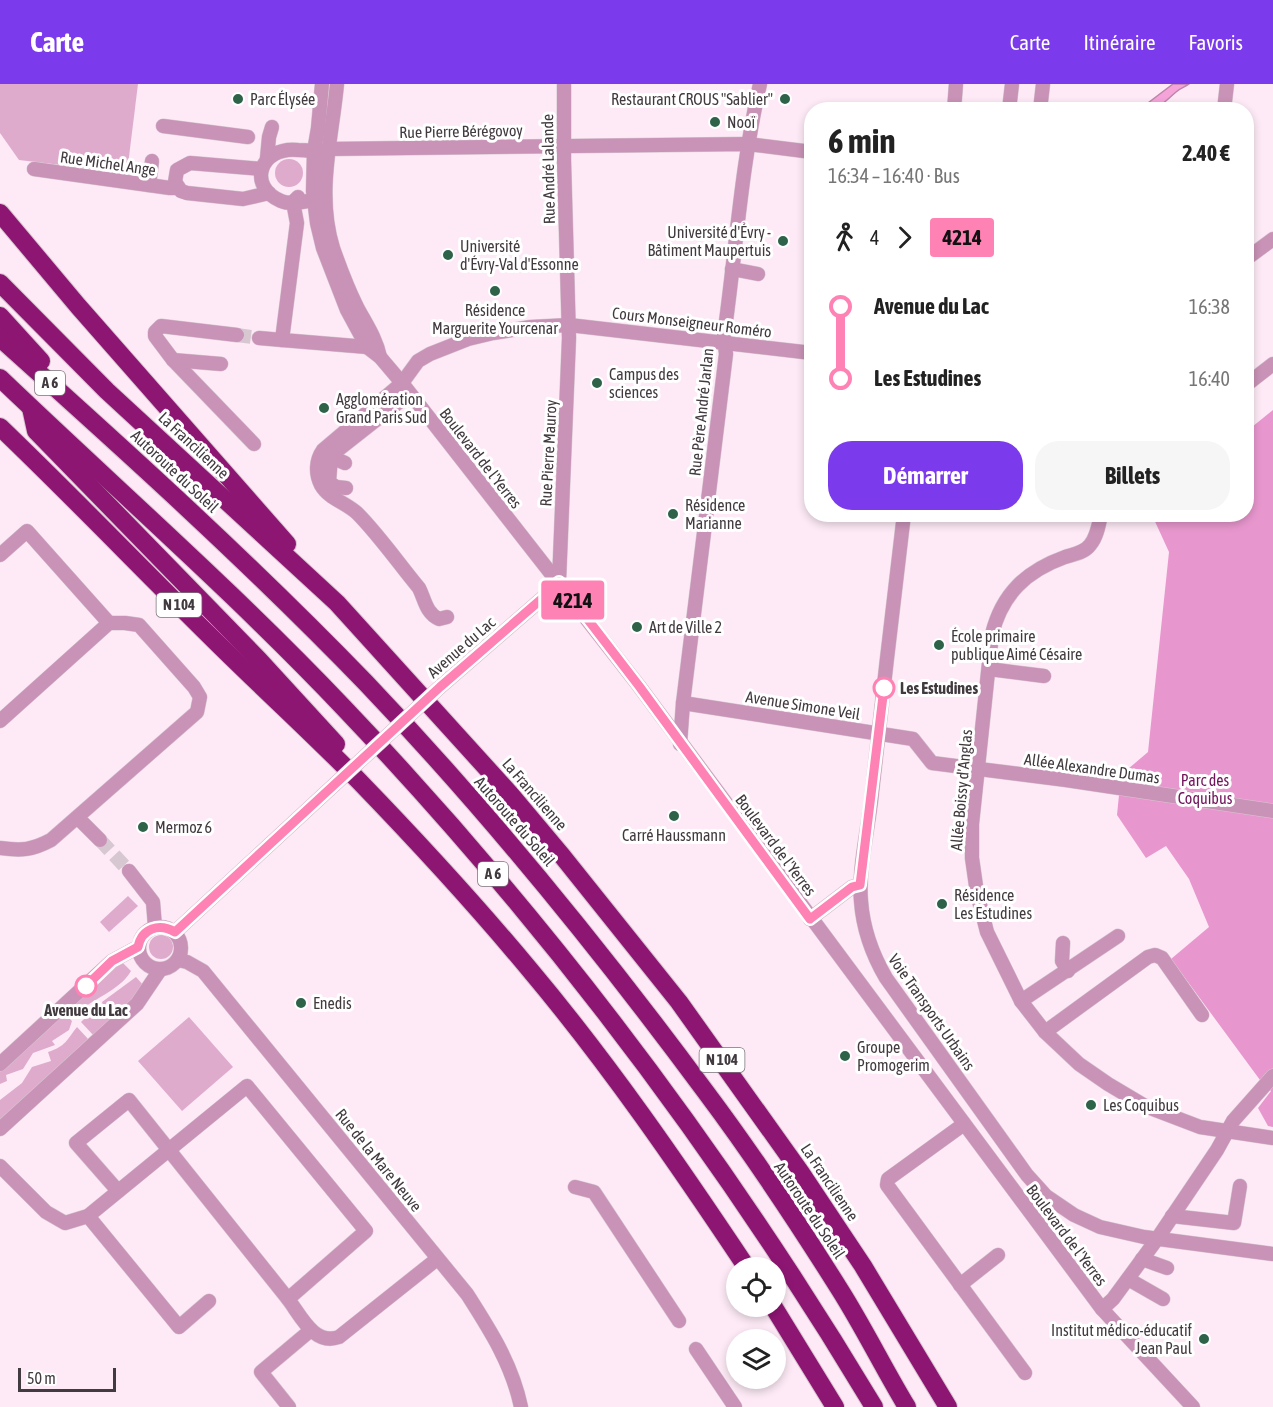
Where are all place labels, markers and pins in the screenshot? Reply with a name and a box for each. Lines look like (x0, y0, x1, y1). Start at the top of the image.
place label: Parc Élysée (250, 90, 315, 109)
place label: Restaurant CROUS "Sablier" (611, 90, 773, 108)
marker: Parc Élysée (231, 92, 245, 106)
marker: Restaurant CROUS "Sablier" (778, 92, 792, 106)
place label: Nooï (727, 113, 755, 131)
marker: Nooï (708, 115, 722, 129)
place label: Université d'Évry - Bâtiment Maupertuis (647, 223, 771, 260)
marker: Université d'Évry - Bâtiment Maupertuis (776, 234, 790, 248)
place label: Université d'Évry-Val d'Essonne (460, 237, 579, 274)
marker: Université d'Évry-Val d'Essonne (441, 248, 455, 262)
marker: Résidence Marguerite Yourcenar (488, 284, 502, 298)
place label: Résidence Marguerite Yourcenar (432, 301, 558, 338)
place label: Campus des sciences (609, 365, 679, 401)
marker: Campus des sciences (590, 376, 604, 390)
place label: Agglomération Grand Paris Sud (336, 390, 427, 426)
marker: Agglomération Grand Paris Sud (317, 401, 331, 415)
place label: Résidence Marianne (685, 496, 745, 532)
marker: Résidence Marianne (666, 507, 680, 521)
place label: Art de Ville 2 (649, 618, 722, 636)
marker: Art de Ville 2 (630, 620, 644, 634)
place label: École primaire publique Aimé Césaire (951, 627, 1082, 664)
marker: École primaire publique Aimé Césaire (932, 638, 946, 652)
marker: Les Estudines (873, 677, 895, 699)
place label: Les Estudines (900, 679, 978, 697)
marker: Carré Haussmann (667, 809, 681, 823)
place label: Mermoz 6 (155, 818, 212, 836)
marker: Mermoz 6 (136, 820, 150, 834)
place label: Carré Haussmann (622, 826, 726, 844)
place label: Résidence Les Estudines (954, 886, 1032, 922)
marker: Résidence Les Estudines (935, 897, 949, 911)
marker: Avenue du Lac (75, 975, 97, 997)
place label: Enedis (313, 994, 352, 1012)
marker: Enedis (294, 996, 308, 1010)
place label: Avenue du Lac (43, 1001, 128, 1019)
place label: Groupe Promogerim (857, 1038, 930, 1075)
marker: Groupe Promogerim (838, 1049, 852, 1063)
place label: Les Coquibus (1103, 1096, 1179, 1115)
marker: Les Coquibus (1084, 1098, 1098, 1112)
place label: Institut médico-éducatif Jean Paul (1051, 1321, 1193, 1357)
marker: Institut médico-éducatif Jean Paul (1197, 1332, 1211, 1346)

